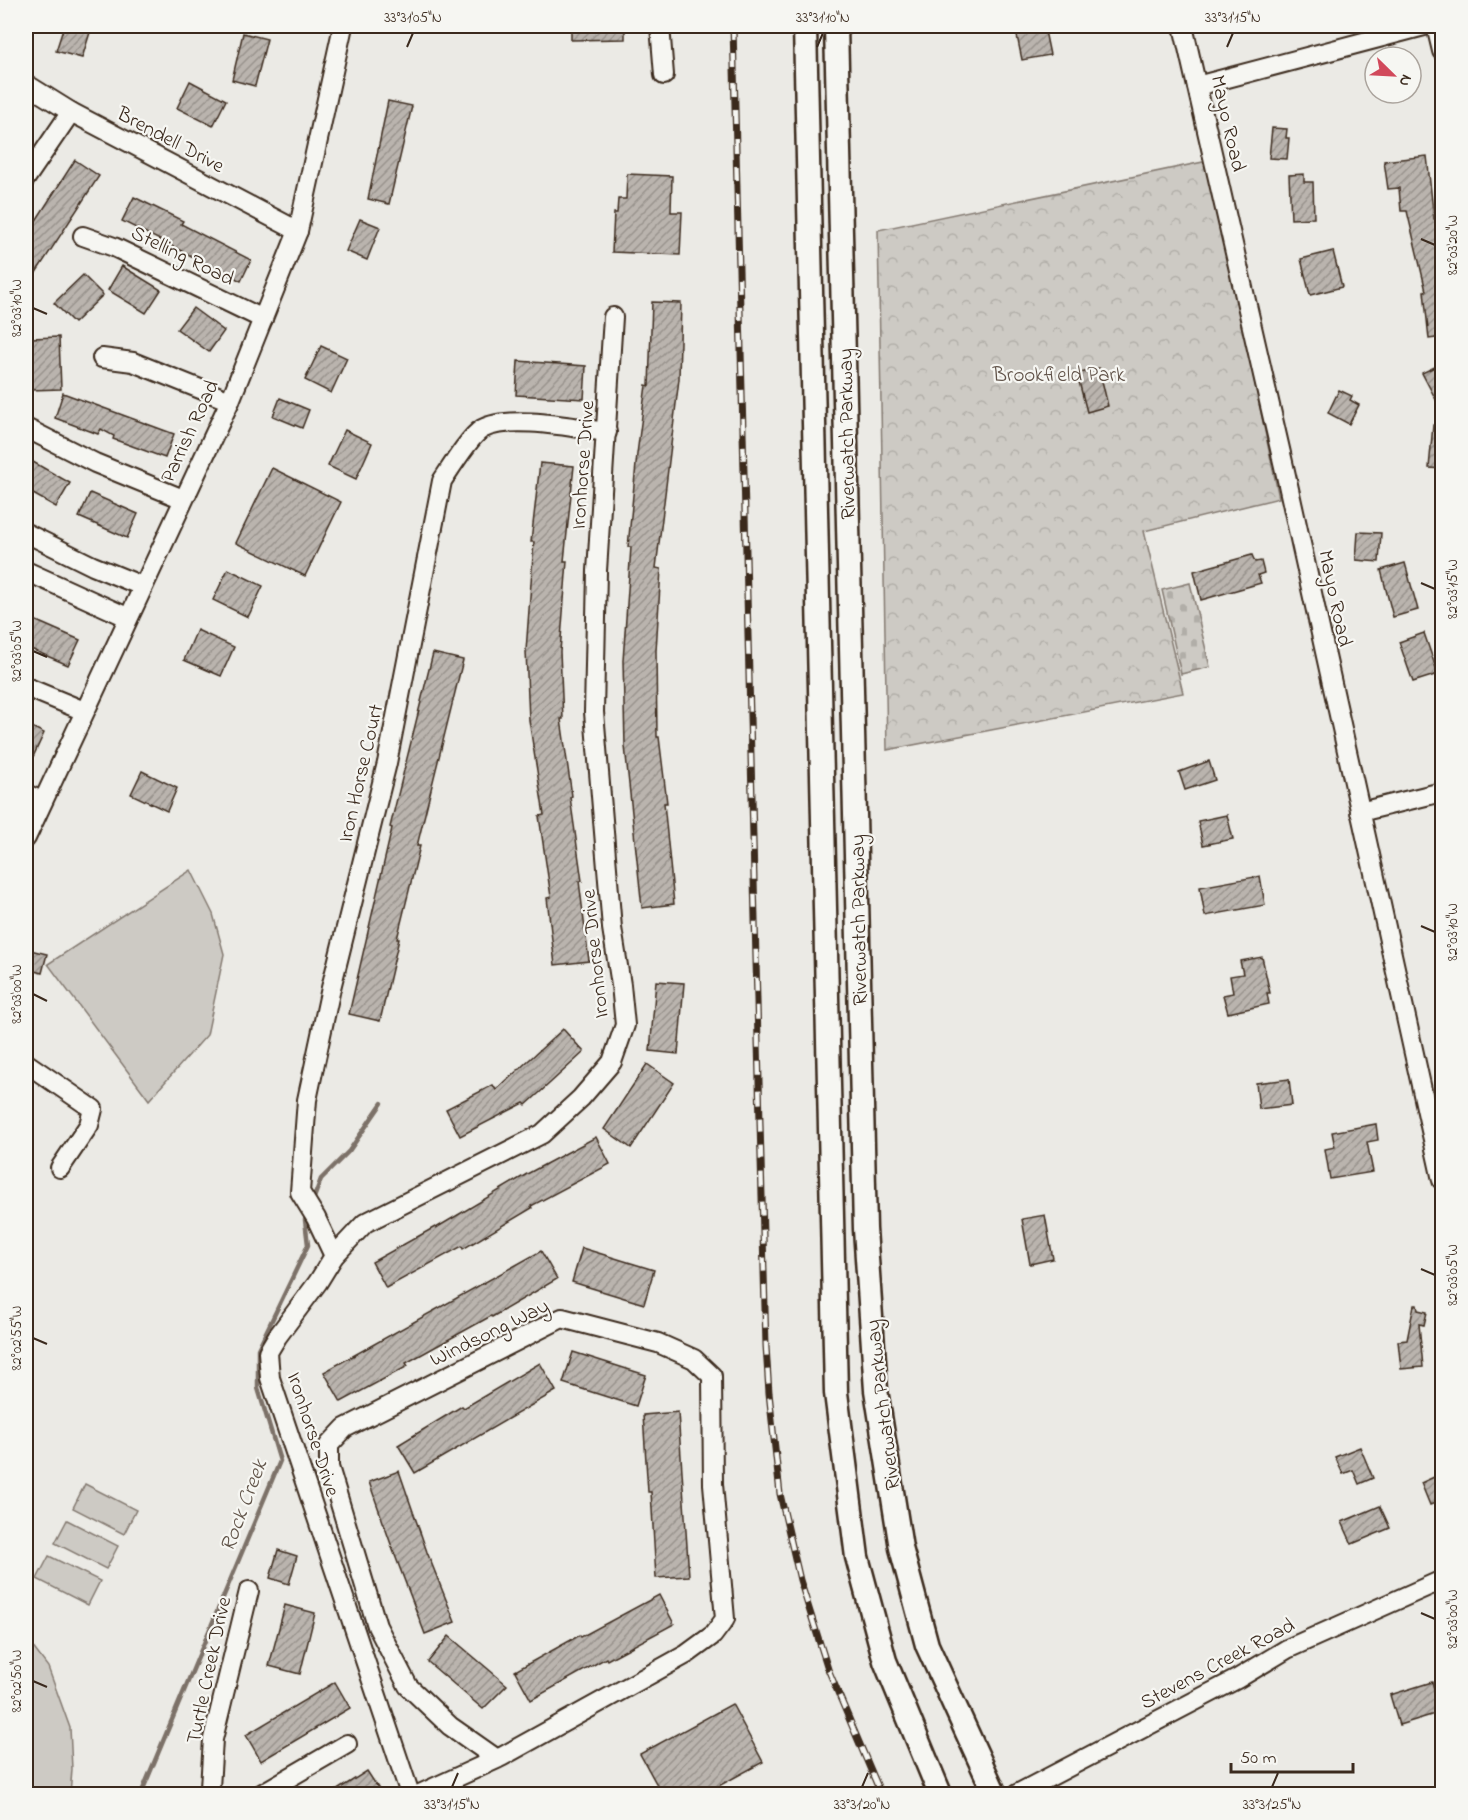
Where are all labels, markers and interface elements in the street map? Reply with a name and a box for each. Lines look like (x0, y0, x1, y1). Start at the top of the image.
text: 33°31'05"N (384, 7, 442, 29)
text: 33°31'10"N (796, 7, 850, 29)
text: 33°31'15"N (1205, 7, 1261, 29)
north arrow (1363, 45, 1423, 105)
text: N (1392, 70, 1418, 90)
street label: Mayo Road (1199, 72, 1253, 175)
street label: Brendell Drive (110, 99, 230, 182)
text: 82°03'20"W (1442, 215, 1464, 275)
street label: Stelling Road (125, 219, 239, 297)
text: 82°03'10"W (6, 279, 28, 337)
street label: Riverwatch Parkway (832, 348, 866, 520)
park label: Brookfield Park (992, 361, 1126, 391)
street label: Parrish Road (154, 375, 228, 488)
street label: Ironhorse Drive (565, 399, 604, 531)
street label: Mayo Road (1307, 547, 1359, 650)
text: 82°03'15"W (1442, 559, 1464, 619)
text: 82°03'05"W (6, 620, 28, 682)
street label: Iron Horse Court (331, 701, 392, 845)
street label: Riverwatch Parkway (844, 834, 878, 1006)
street label: Ironhorse Drive (574, 887, 618, 1020)
text: 82°03'10"W (1442, 903, 1464, 961)
text: 82°03'00"W (6, 964, 28, 1024)
text: 82°03'05"W (1442, 1244, 1464, 1306)
street label: Windsong Way (425, 1292, 555, 1377)
text: 82°02'55"W (6, 1306, 28, 1370)
street label: Riverwatch Parkway (859, 1318, 911, 1492)
street label: Ironhorse Drive (278, 1368, 347, 1501)
water label: Rock Creek (213, 1454, 278, 1557)
text: 82°03'00"W (1442, 1589, 1464, 1649)
street label: Turtle Creek Drive (180, 1594, 240, 1747)
street label: Stevens Creek Road (1135, 1611, 1301, 1718)
text: 82°02'50"W (6, 1650, 28, 1712)
scale bar (1231, 1736, 1352, 1774)
text: 50 m (1240, 1746, 1277, 1772)
text: 33°31'15"N (424, 1794, 480, 1816)
text: 33°31'20"N (834, 1794, 890, 1816)
text: 33°31'25"N (1243, 1794, 1301, 1816)

